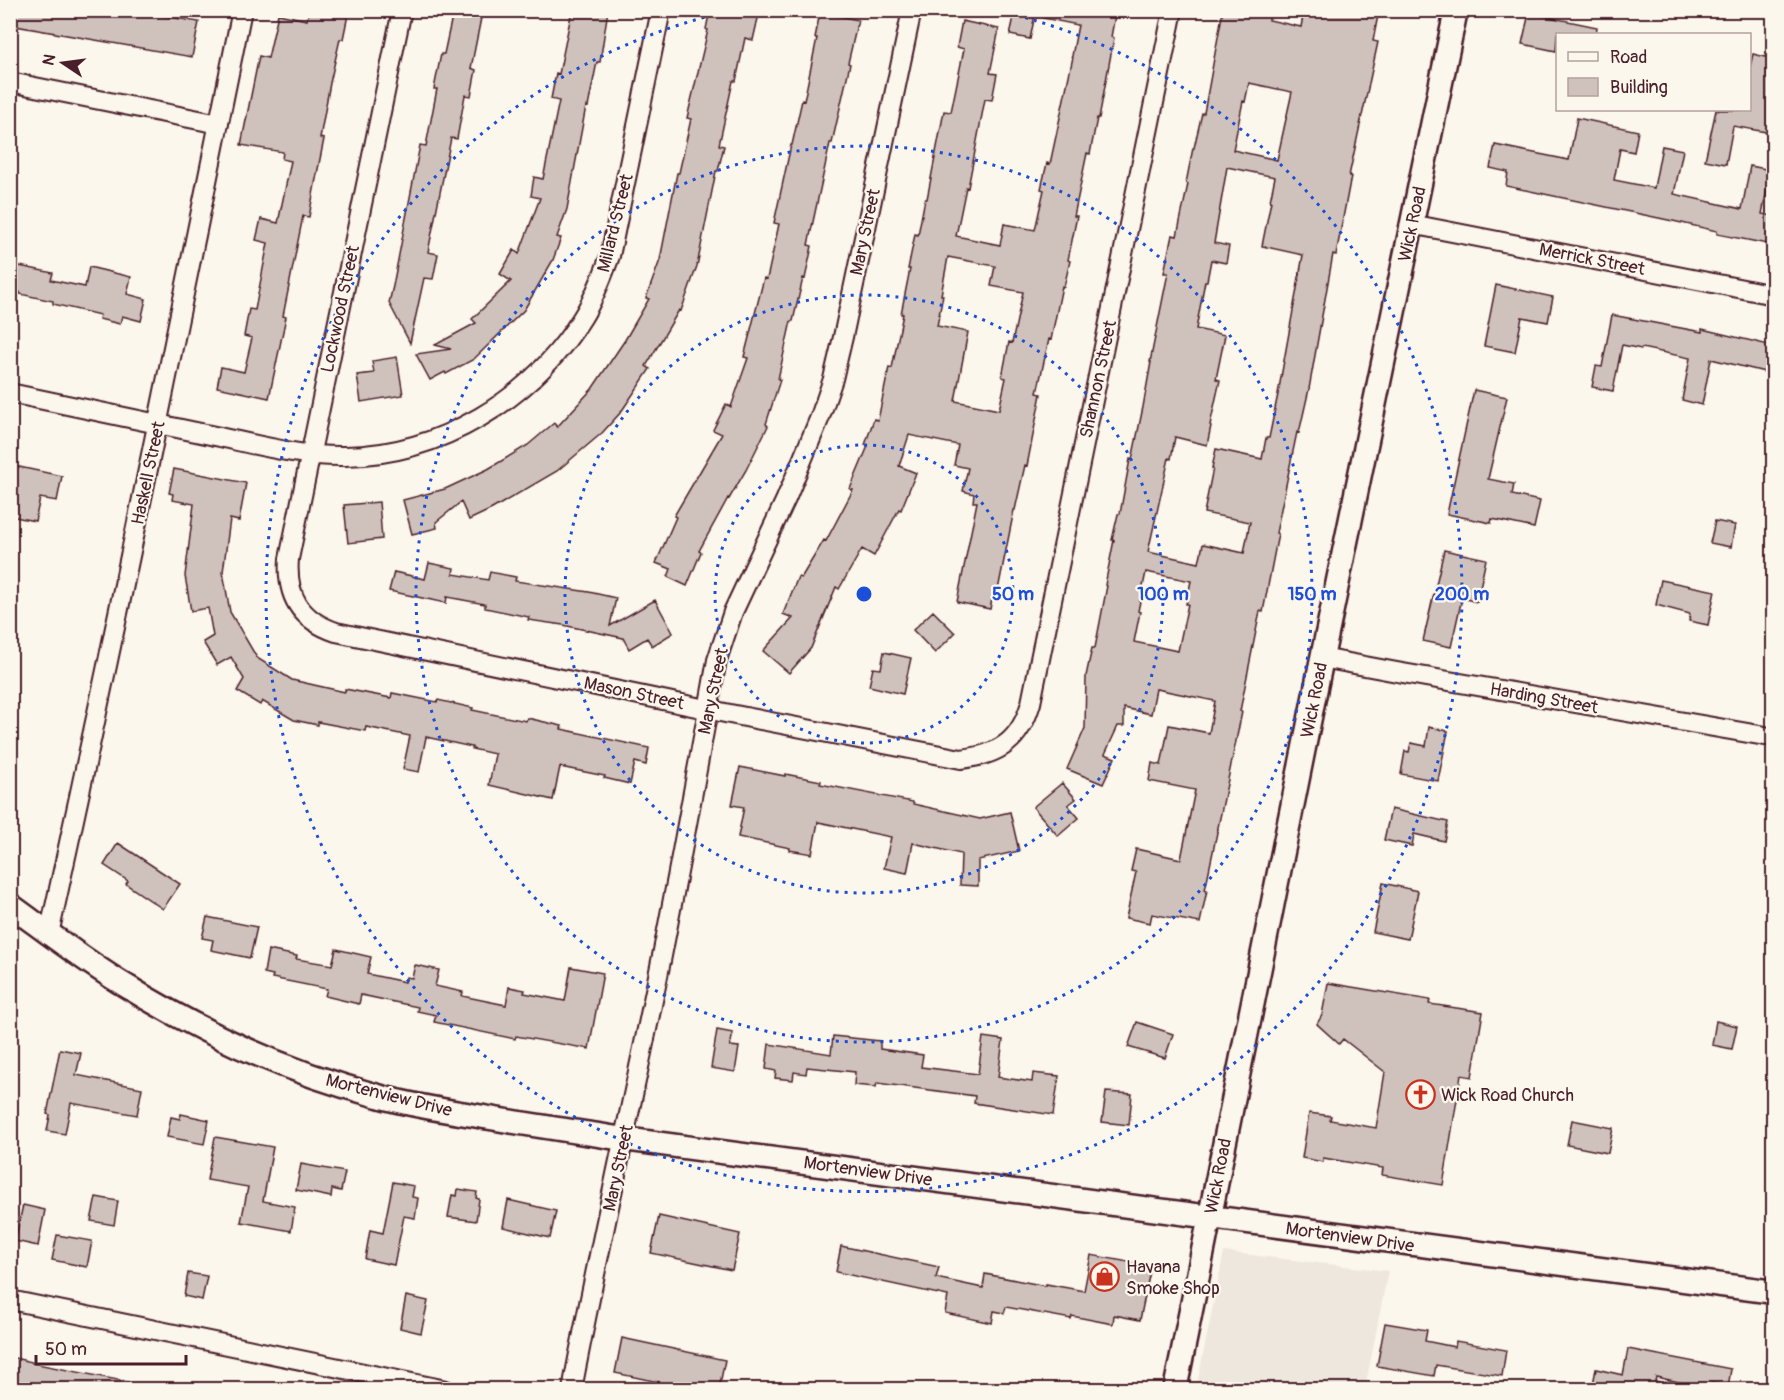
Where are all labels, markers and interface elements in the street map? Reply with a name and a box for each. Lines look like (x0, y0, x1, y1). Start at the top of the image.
north arrow (33, 33, 93, 93)
legend (1556, 33, 1751, 111)
text: Road (1610, 46, 1647, 69)
text: N (38, 52, 60, 67)
text: Building (1610, 76, 1668, 99)
street label: Millard Street (592, 171, 639, 275)
street label: Wick Road (1393, 184, 1432, 264)
street label: Mary Street (845, 186, 886, 278)
street label: Merrick Street (1537, 238, 1647, 281)
street label: Lockwood Street (316, 243, 365, 375)
street label: Shannon Street (1075, 317, 1122, 440)
street label: Haskell Street (126, 418, 171, 527)
text: 50 m (992, 583, 1034, 606)
text: 100 m (1137, 583, 1189, 606)
text: 150 m (1288, 583, 1337, 606)
text: 200 m (1435, 583, 1489, 606)
centre of rings (854, 584, 874, 604)
street label: Mary Street (693, 645, 734, 737)
street label: Wick Road (1296, 660, 1333, 740)
street label: Mason Street (582, 672, 687, 715)
street label: Harding Street (1488, 678, 1601, 719)
street label: Mortenview Drive (323, 1069, 455, 1122)
church icon: Wick Road Church (1404, 1079, 1436, 1111)
place label: Wick Road Church (1441, 1084, 1574, 1107)
street label: Mary Street (598, 1122, 639, 1214)
street label: Wick Road (1200, 1136, 1237, 1216)
street label: Mortenview Drive (802, 1151, 934, 1192)
street label: Mortenview Drive (1284, 1217, 1416, 1258)
place label: Havana Smoke Shop (1126, 1256, 1220, 1300)
shop icon: Havana Smoke Shop (1089, 1261, 1121, 1293)
scale bar (36, 1328, 186, 1366)
text: 50 m (45, 1338, 87, 1361)

